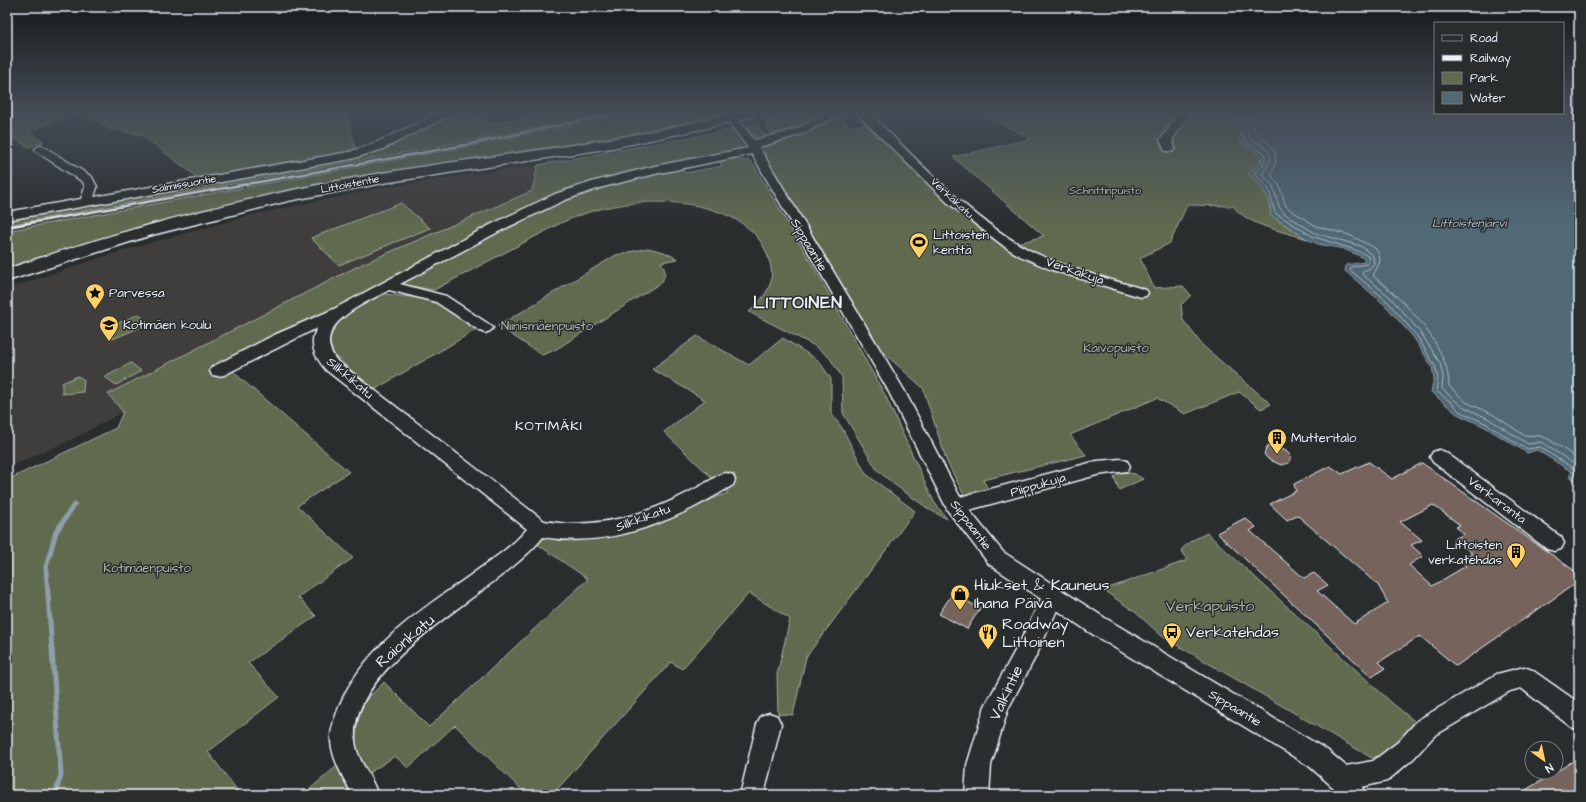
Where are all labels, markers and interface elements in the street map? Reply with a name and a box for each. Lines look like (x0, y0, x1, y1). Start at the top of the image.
legend (1434, 22, 1564, 114)
text: Road (1470, 30, 1498, 47)
text: Railway (1470, 50, 1511, 68)
text: Park (1470, 70, 1498, 87)
text: Water (1470, 90, 1506, 107)
street label: Salmissuontie (151, 171, 217, 197)
street label: Littoistentie (319, 171, 381, 197)
street label: Verkakatu (927, 174, 977, 222)
park label: Schnittinpuisto (1069, 183, 1142, 198)
street label: Sippaantie (786, 215, 832, 275)
water label: Littoistenjärvi (1432, 215, 1509, 232)
place label: Littoisten kenttä (933, 226, 990, 259)
sports icon: Littoisten kenttä (908, 231, 930, 259)
street label: Verkakuja (1043, 253, 1107, 289)
place icon: Parvessa (84, 282, 106, 310)
place label: Parvessa (109, 284, 165, 302)
district label: LITTOINEN (753, 291, 843, 315)
school or university icon: Kotimäen koulu (98, 314, 120, 342)
place label: Kotimäen koulu (123, 316, 212, 334)
park label: Niinismäenpuisto (501, 317, 594, 335)
park label: Kaivopuisto (1083, 339, 1149, 357)
street label: Silkkikatu (322, 353, 378, 403)
district label: KOTIMÄKI (515, 416, 583, 436)
building icon: Mutteritalo (1266, 427, 1288, 455)
place label: Mutteritalo (1291, 429, 1357, 447)
street label: Piippukuja (1008, 468, 1068, 501)
street label: Verkaranta (1464, 472, 1530, 528)
street label: Sippaantie (946, 496, 996, 554)
street label: Silkkikatu (613, 500, 673, 536)
place label: Littoisten verkatehdas (1428, 536, 1502, 569)
building icon: Littoisten verkatehdas (1505, 541, 1527, 569)
park label: Kotimäenpuisto (103, 559, 191, 577)
place label: Hiukset & Kauneus Ihana Päivä (974, 574, 1110, 614)
shop icon: Hiukset & Kauneus Ihana Päivä (949, 583, 971, 611)
park label: Verkapuisto (1166, 595, 1254, 617)
street label: Raionkatu (371, 609, 439, 673)
place label: Roadway Littoinen (1002, 613, 1069, 653)
bus stop icon: Verkatehdas (1161, 621, 1183, 649)
place label: Verkatehdas (1186, 621, 1279, 643)
restaurant icon: Roadway Littoinen (977, 622, 999, 650)
street label: Valkintie (984, 662, 1028, 724)
street label: Sippaantie (1205, 685, 1265, 731)
north arrow (1524, 740, 1564, 780)
text: N (1542, 760, 1556, 776)

